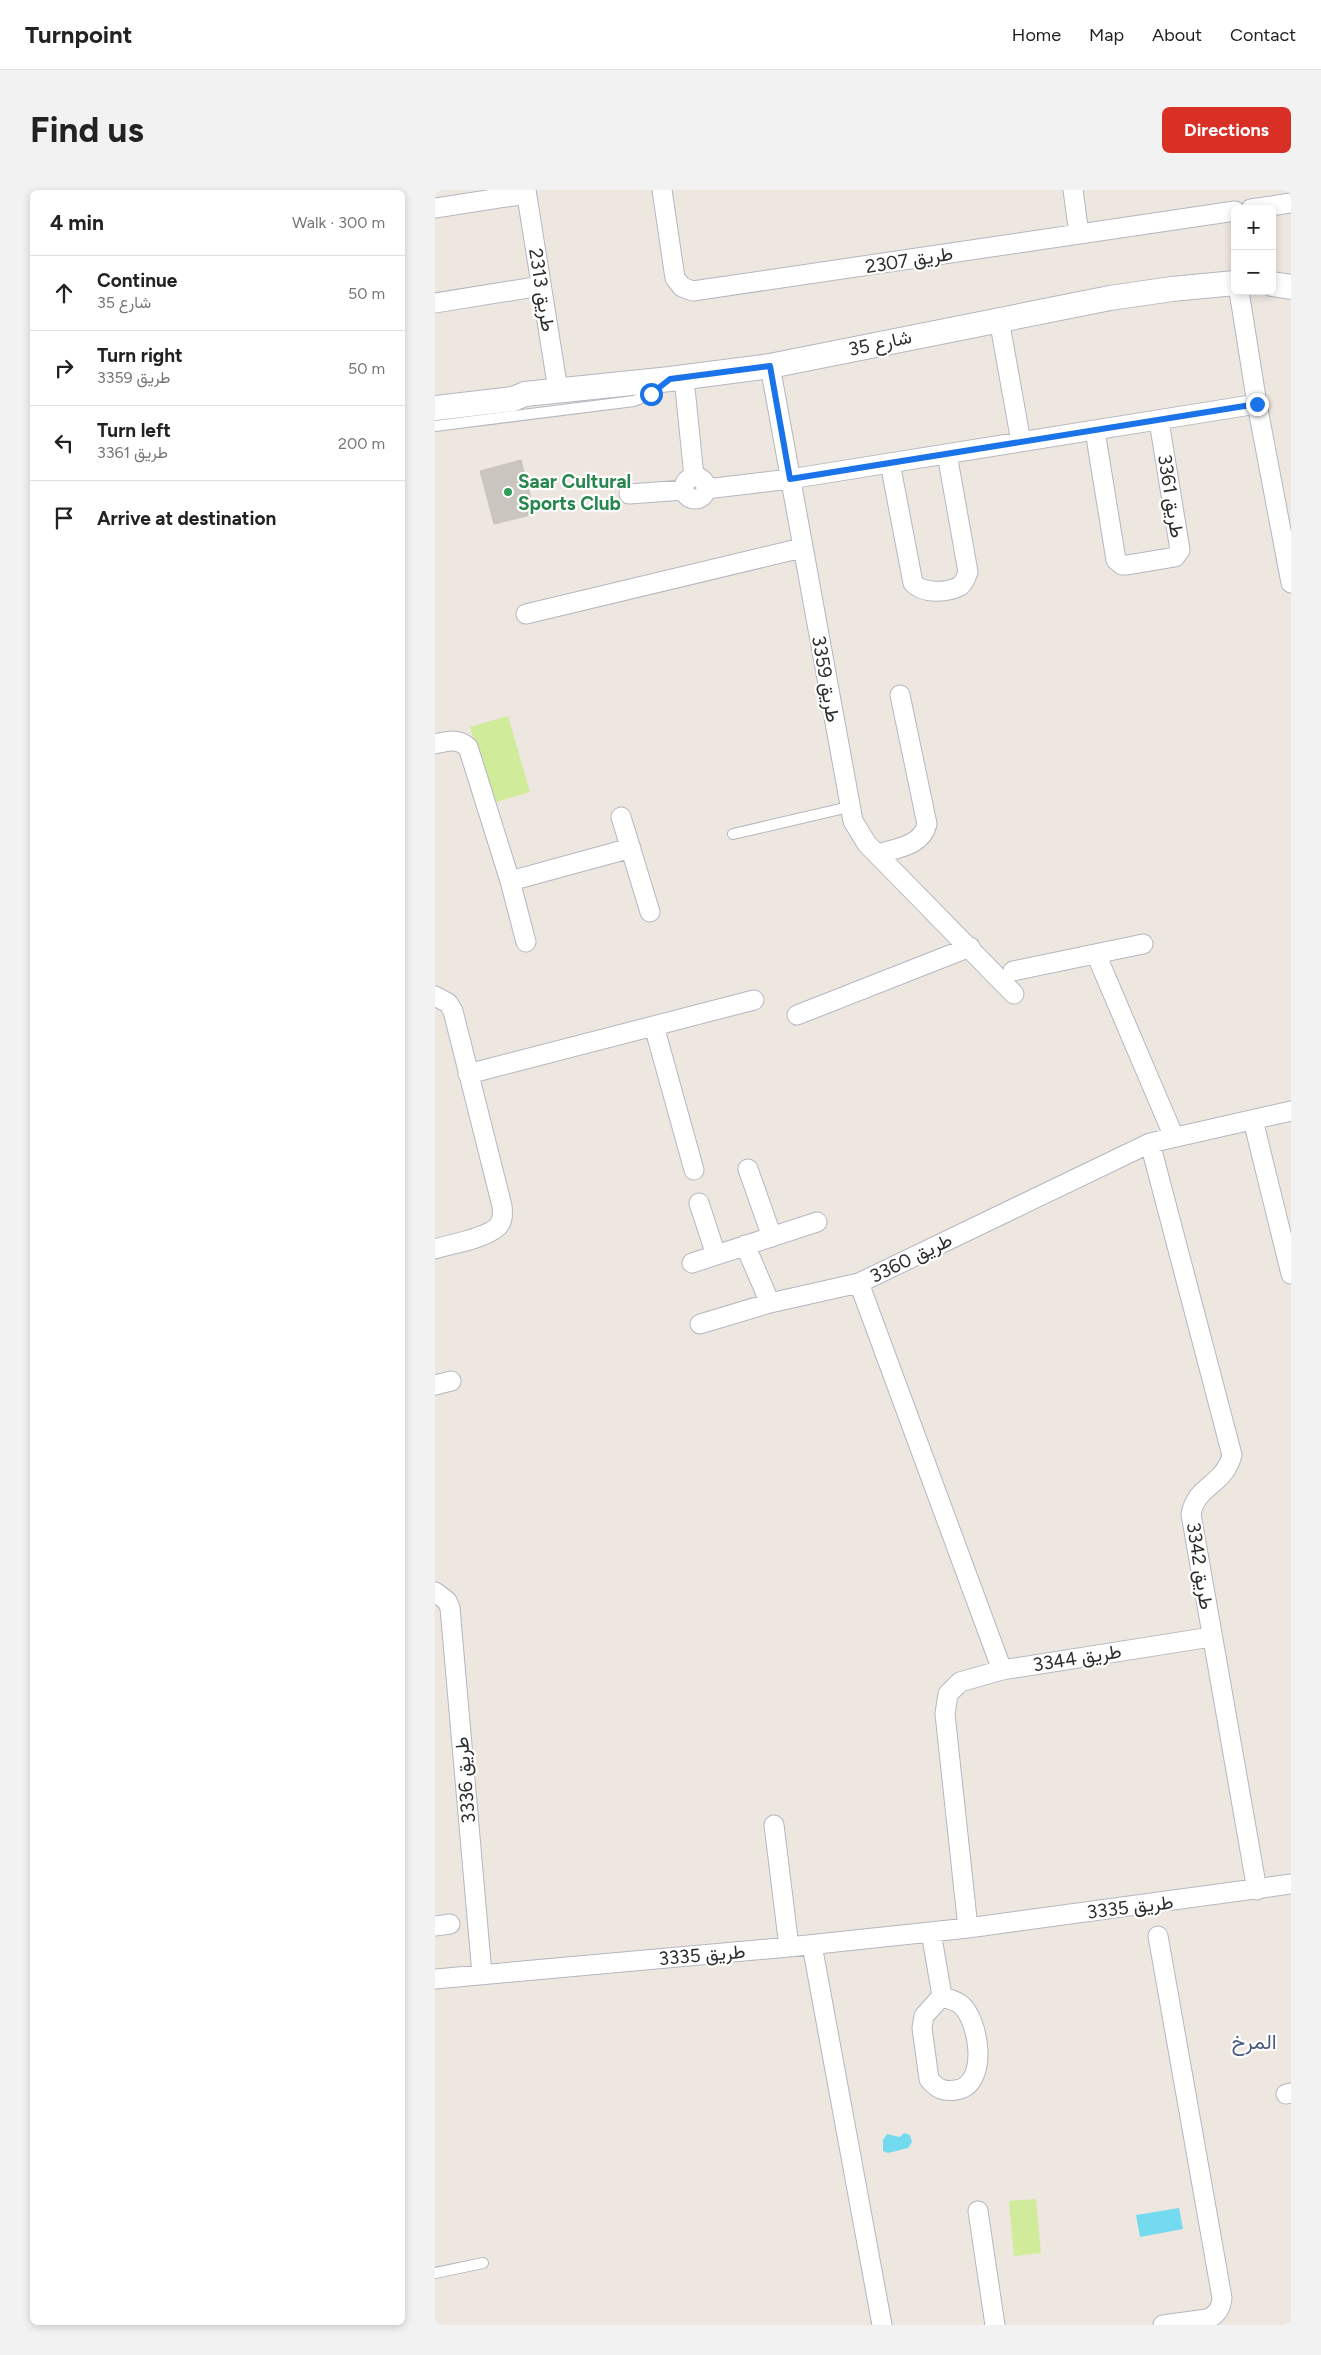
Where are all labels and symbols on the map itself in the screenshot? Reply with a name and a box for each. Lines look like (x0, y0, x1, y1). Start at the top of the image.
street label: طريق 2307 (864, 242, 954, 278)
street label: طريق 2313 (524, 247, 560, 333)
street label: شارع 35 (846, 325, 914, 362)
route start (640, 383, 663, 406)
route end (1246, 393, 1269, 416)
street label: طريق 3361 (1153, 453, 1189, 539)
place label: Saar Cultural Sports Club (518, 470, 631, 515)
marker: Saar Cultural Sports Club (502, 486, 514, 498)
street label: طريق 3359 (807, 634, 845, 724)
street label: طريق 3360 (866, 1228, 956, 1288)
street label: طريق 3342 (1182, 1521, 1218, 1611)
street label: طريق 3344 (1031, 1640, 1123, 1676)
street label: طريق 3336 (450, 1736, 480, 1824)
street label: طريق 3335 (1085, 1890, 1175, 1924)
street label: طريق 3335 (658, 1940, 746, 1970)
district label: المرخ (1231, 2029, 1277, 2056)

